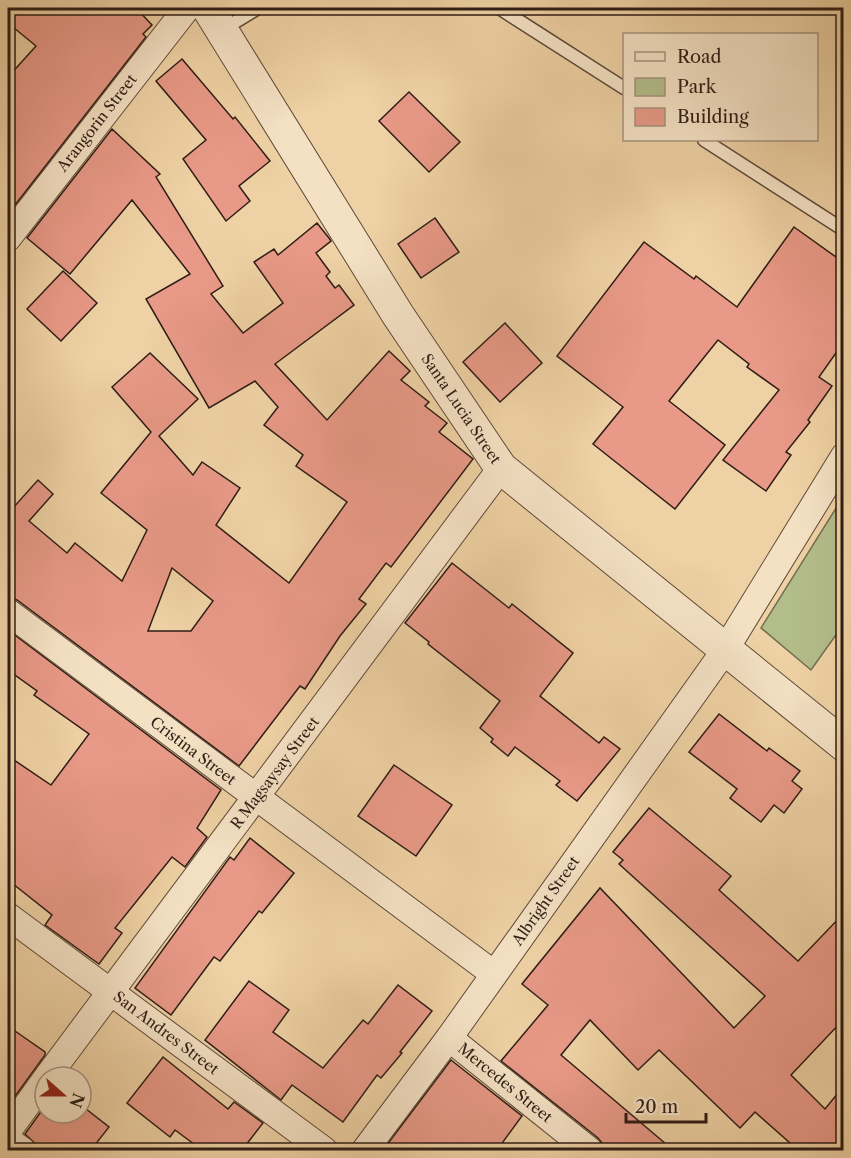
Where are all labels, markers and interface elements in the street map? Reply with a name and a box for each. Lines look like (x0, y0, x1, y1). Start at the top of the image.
legend (623, 33, 818, 141)
text: Road (677, 46, 722, 68)
street label: Arangorin Street (52, 70, 141, 176)
text: Park (677, 76, 718, 98)
text: Building (677, 106, 749, 128)
street label: Santa Lucia Street (417, 350, 506, 468)
street label: Cristina Street (147, 712, 240, 789)
street label: R Magsaysay Street (226, 712, 323, 833)
street label: Albright Street (507, 852, 584, 950)
street label: San Andres Street (110, 987, 223, 1079)
street label: Mercedes Street (454, 1039, 557, 1127)
north arrow (33, 1065, 93, 1125)
scale bar (626, 1086, 706, 1124)
text: N (65, 1090, 89, 1111)
text: 20 m (635, 1096, 679, 1118)

